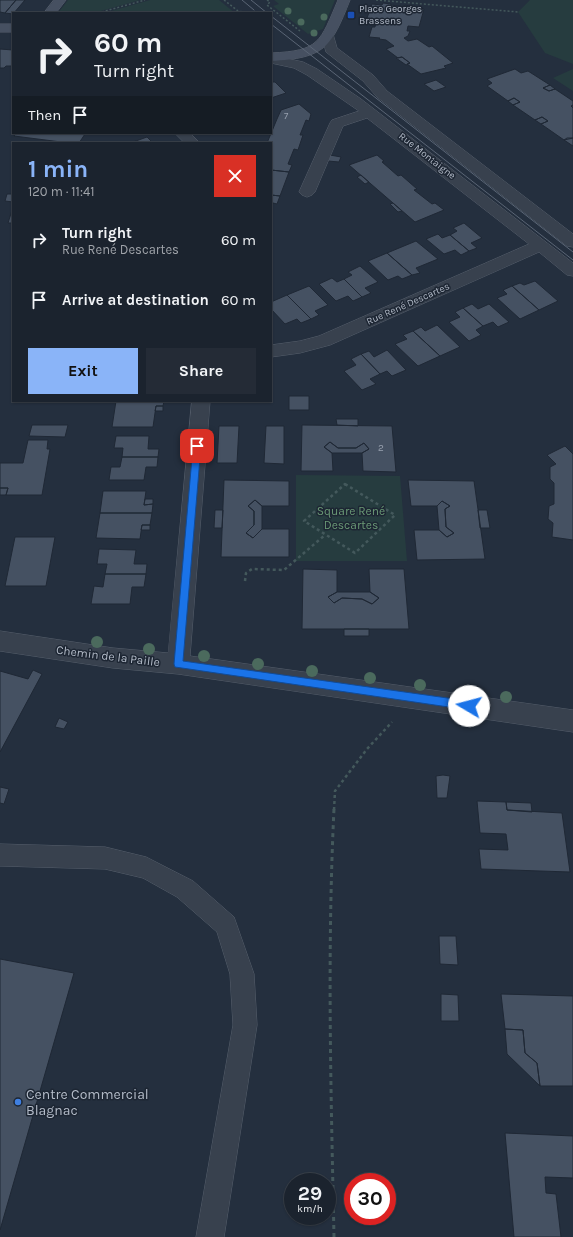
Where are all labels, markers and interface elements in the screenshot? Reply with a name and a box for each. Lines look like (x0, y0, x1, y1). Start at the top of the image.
place label: Place Georges Brassens (359, 3, 422, 27)
marker: Place Georges Brassens (346, 10, 356, 20)
text: 60 m (94, 26, 162, 59)
icon: right (28, 28, 80, 80)
text: Turn right (94, 60, 174, 82)
icon: arrive (69, 104, 91, 126)
text: Then (28, 106, 61, 124)
house number: 7 (284, 111, 289, 121)
street label: Rue Montaigne (396, 130, 458, 182)
text: 1 min (28, 155, 88, 183)
button: close (214, 155, 256, 197)
text: 120 m · 11:41 (28, 184, 94, 199)
text: Turn right (62, 224, 132, 242)
icon: right (28, 229, 50, 251)
text: 60 m (221, 231, 256, 249)
text: Rue René Descartes (62, 242, 179, 257)
street label: Rue René Descartes (364, 280, 452, 328)
icon: arrive (28, 289, 50, 311)
text: Arrive at destination (62, 291, 209, 309)
text: 60 m (221, 291, 256, 309)
button: Exit (28, 348, 138, 394)
button: Share (146, 348, 256, 394)
pin (180, 429, 214, 463)
icon: arrive (186, 435, 208, 457)
house number: 2 (378, 442, 384, 454)
park label: Square René Descartes (317, 504, 385, 532)
street label: Chemin de la Paille (55, 643, 161, 669)
position arrow (448, 685, 490, 727)
place label: Centre Commercial Blagnac (26, 1086, 149, 1119)
marker: Centre Commercial Blagnac (13, 1097, 23, 1107)
speed limit sign: 30 (344, 1173, 396, 1225)
text: 29 (298, 1182, 322, 1205)
text: km/h (297, 1203, 323, 1215)

